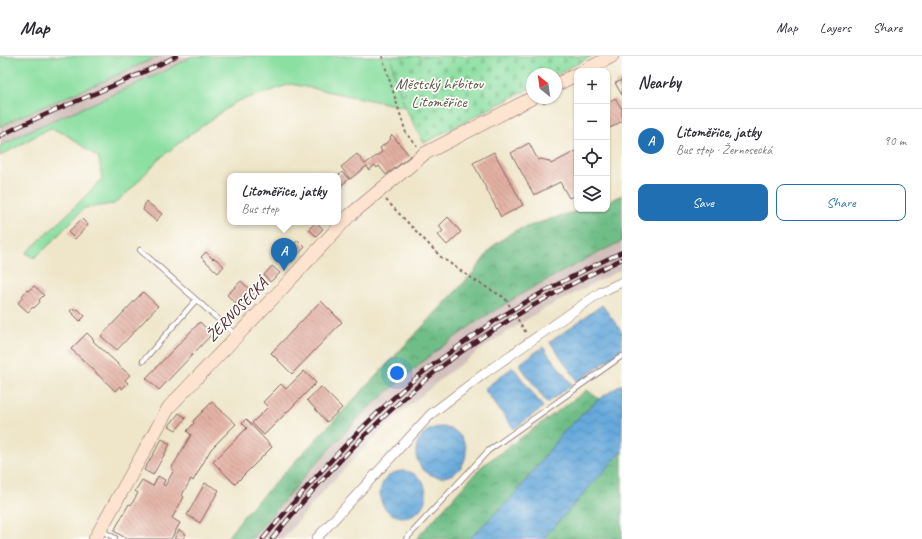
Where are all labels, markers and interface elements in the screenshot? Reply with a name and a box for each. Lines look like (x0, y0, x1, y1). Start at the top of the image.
text: Map (20, 16, 50, 40)
text: Map (776, 19, 798, 36)
text: Layers (820, 19, 851, 36)
text: Share (873, 19, 902, 36)
north arrow (526, 68, 562, 104)
map controls (574, 68, 610, 212)
button: + (574, 68, 610, 104)
text: Nearby (638, 72, 681, 93)
park label: Městský hřbitov Litoměřice (395, 74, 484, 112)
button: − (574, 104, 610, 140)
text: Litoměřice, jatky (676, 123, 761, 142)
text: A (648, 133, 654, 149)
text: 90 m (884, 133, 906, 149)
button: locate (574, 140, 610, 176)
text: Bus stop · Žernosecká (676, 142, 772, 158)
popup (227, 173, 341, 225)
button: layers (574, 176, 610, 212)
text: Litoměřice, jatky (242, 182, 326, 201)
button: Save (638, 184, 768, 221)
button: Share (776, 184, 906, 221)
text: Bus stop (242, 201, 279, 217)
pin: A (271, 238, 297, 271)
street label: ŽERNOSECKÁ (202, 273, 274, 346)
your location (387, 363, 407, 383)

